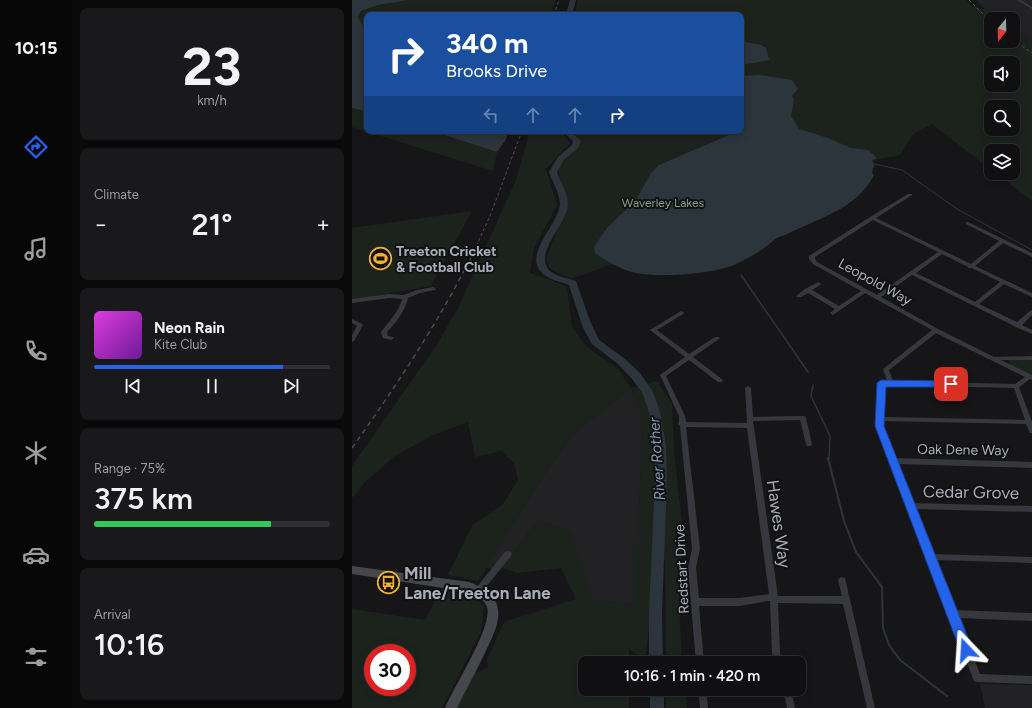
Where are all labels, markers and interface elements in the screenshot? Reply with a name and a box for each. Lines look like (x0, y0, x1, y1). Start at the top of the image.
north arrow (984, 12, 1020, 48)
map controls (984, 12, 1020, 180)
text: 340 m (446, 26, 529, 60)
icon: right (380, 28, 432, 80)
text: 23 (182, 36, 242, 98)
text: 10:15 (15, 37, 57, 59)
button: sound (984, 56, 1020, 92)
text: Brooks Drive (446, 60, 547, 82)
text: km/h (197, 93, 227, 108)
button: search (984, 100, 1020, 136)
icon: left (480, 104, 502, 126)
icon: ahead (522, 104, 544, 126)
icon: ahead (564, 104, 586, 126)
icon: right (606, 104, 628, 126)
icon: directions (22, 133, 50, 161)
button: layers (984, 144, 1020, 180)
text: Climate (94, 187, 139, 202)
park label: Waverley Lakes (622, 196, 705, 210)
text: 21° (192, 206, 232, 243)
text: − (94, 211, 108, 238)
text: + (316, 211, 330, 238)
icon: music (22, 235, 50, 263)
place label: Treeton Cricket & Football Club (396, 243, 497, 276)
sports icon: Treeton Cricket & Football Club (367, 246, 393, 272)
street label: Leopold Way (835, 255, 915, 309)
text: Neon Rain (154, 319, 225, 337)
icon: phone (22, 337, 50, 365)
text: Kite Club (154, 337, 207, 352)
pin (934, 367, 968, 401)
icon: arrive (940, 373, 962, 395)
icon: previous (122, 375, 144, 397)
icon: pause (201, 375, 223, 397)
icon: next (280, 375, 302, 397)
water label: River Rother (645, 416, 669, 501)
icon: climate (22, 439, 50, 467)
street label: Oak Dene Way (917, 441, 1010, 459)
text: Range · 75% (94, 461, 165, 476)
street label: Hawes Way (763, 479, 795, 569)
text: 375 km (94, 480, 193, 517)
street label: Cedar Grove (923, 481, 1019, 503)
street label: Redstart Drive (671, 524, 693, 614)
icon: car (22, 541, 50, 569)
place label: Mill Lane/Treeton Lane (404, 563, 551, 603)
bus stop icon: Mill Lane/Treeton Lane (375, 570, 401, 596)
text: Arrival (94, 607, 131, 622)
text: 10:16 (94, 626, 164, 663)
position arrow (945, 629, 987, 671)
icon: filters (22, 643, 50, 671)
speed limit sign: 30 (364, 644, 416, 696)
text: 10:16 · 1 min · 420 m (624, 667, 760, 685)

